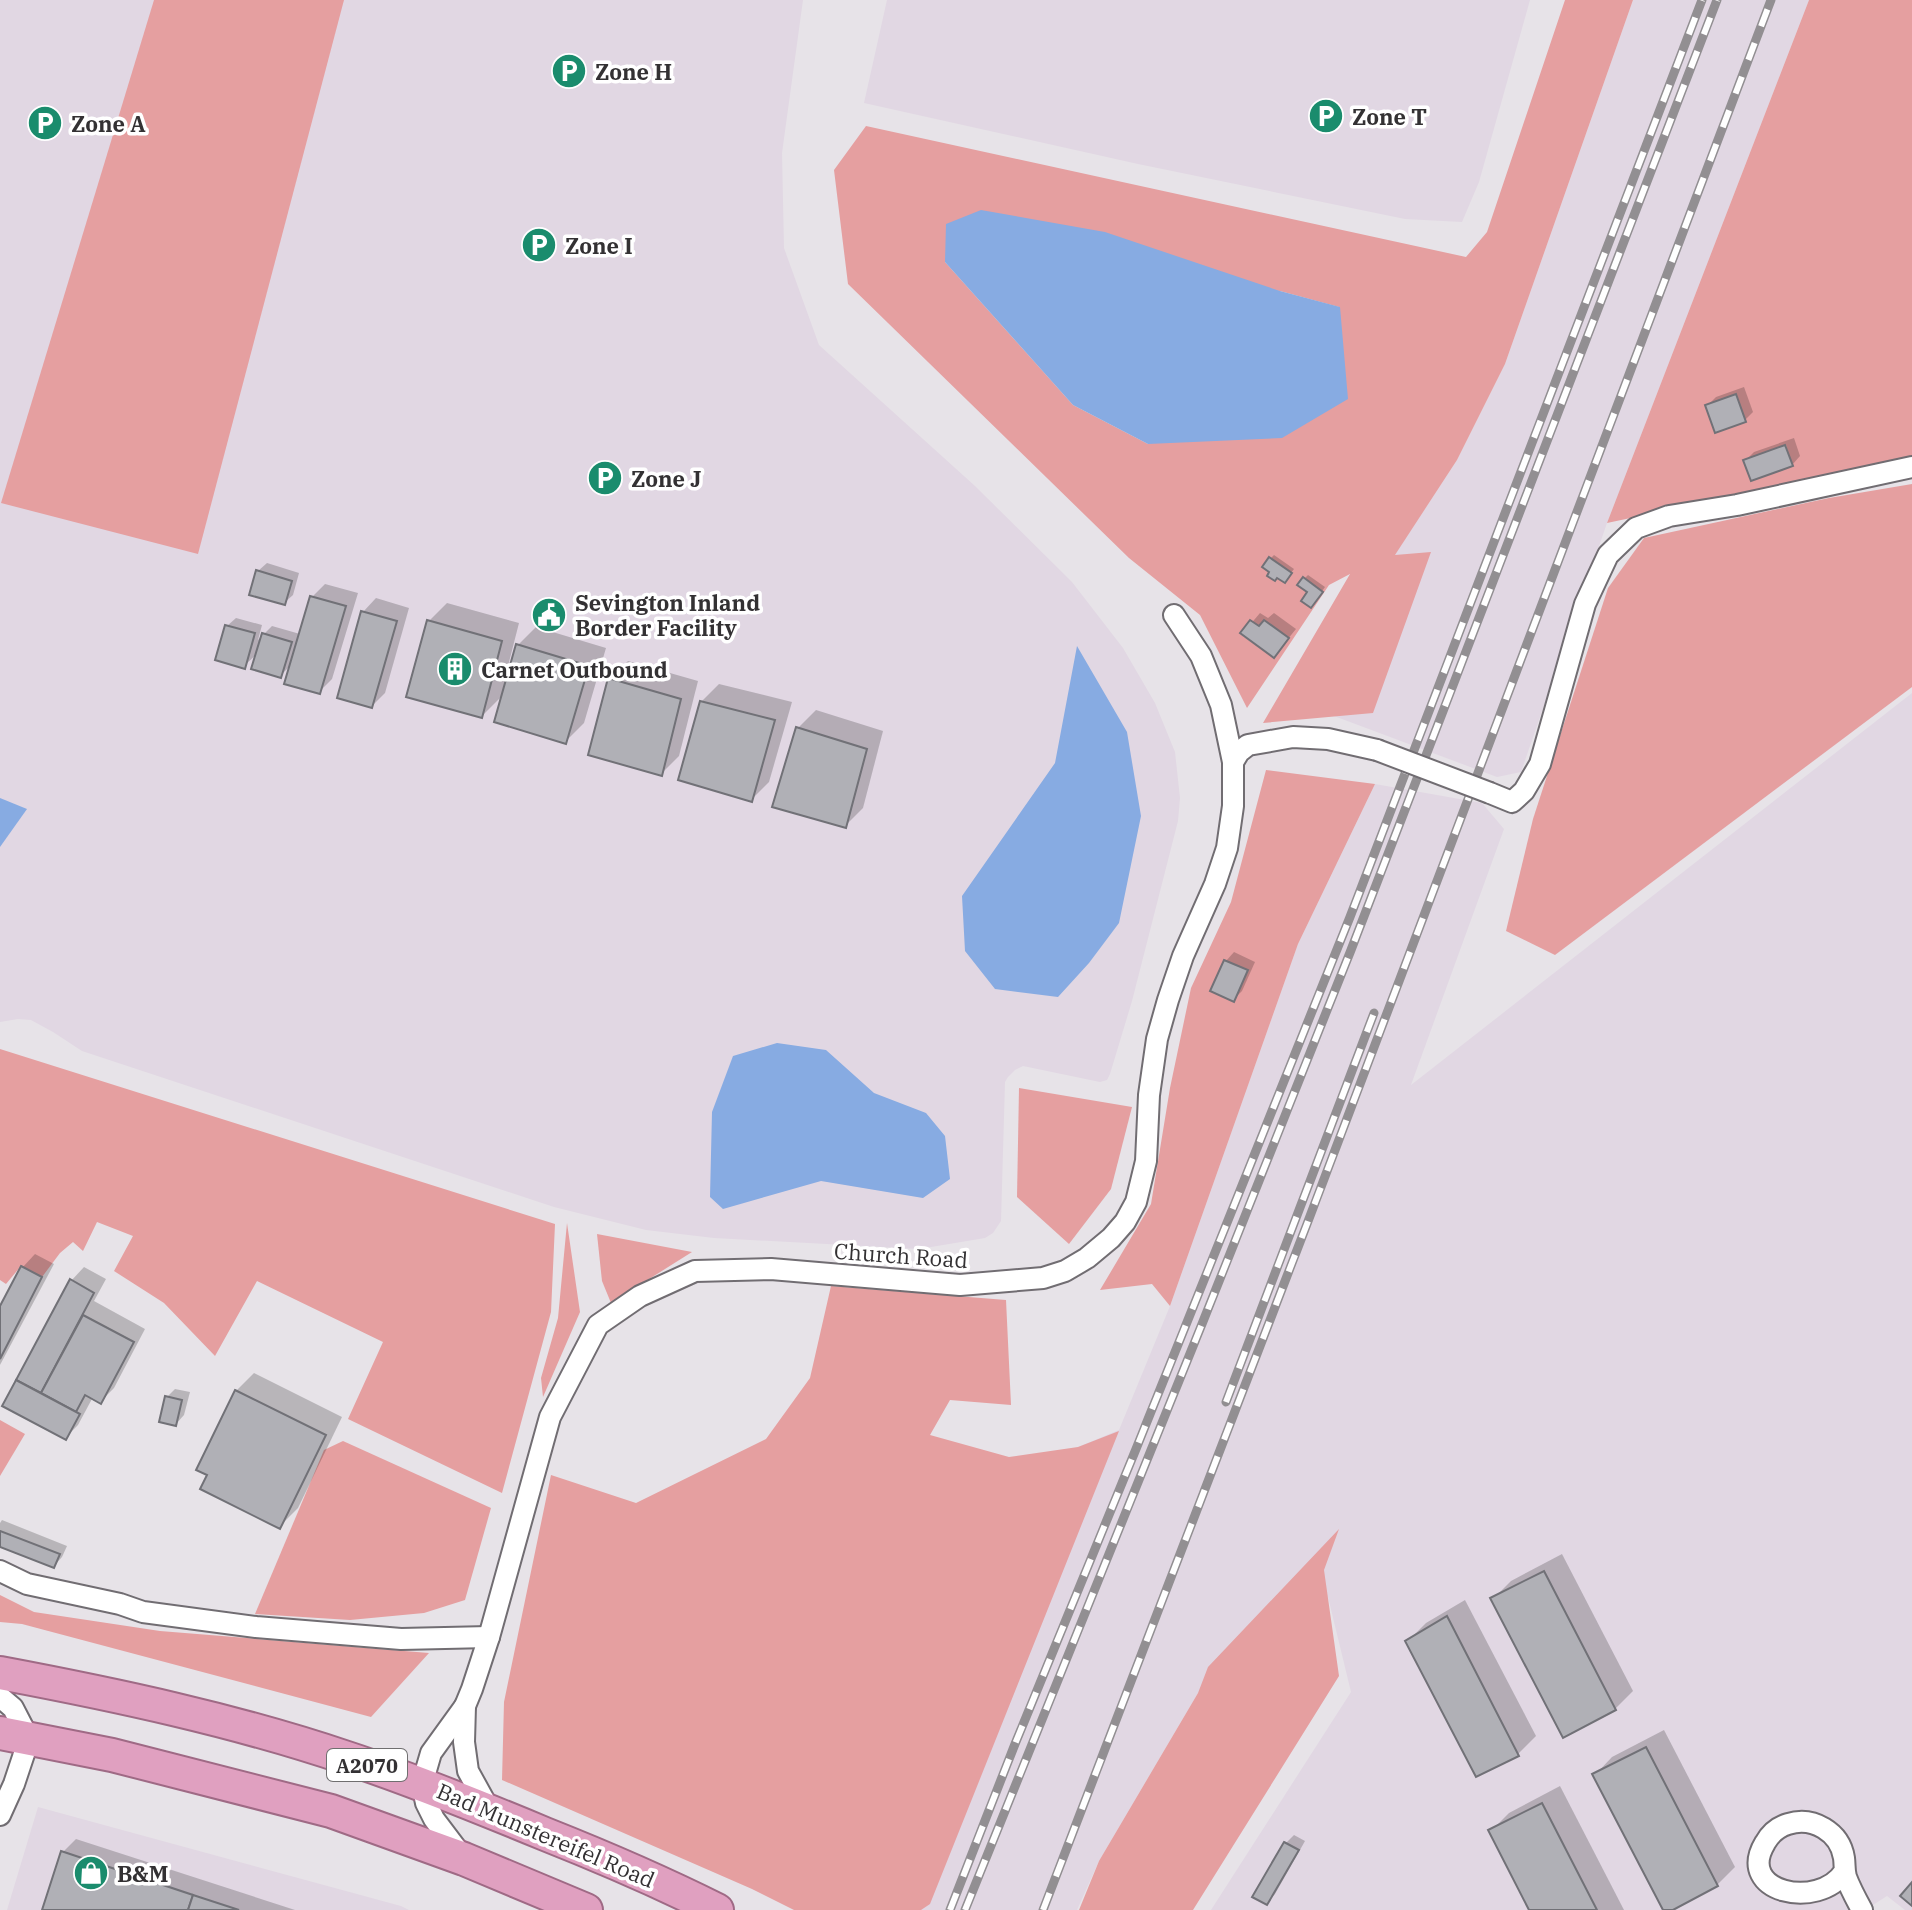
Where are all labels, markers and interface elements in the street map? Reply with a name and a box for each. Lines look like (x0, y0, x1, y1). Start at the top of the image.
parking icon: Zone H (550, 52, 588, 90)
place label: Zone H (595, 57, 672, 86)
parking icon: Zone T (1307, 97, 1345, 135)
place label: Zone T (1352, 102, 1427, 131)
parking icon: Zone A (26, 104, 64, 142)
place label: Zone A (71, 109, 146, 138)
parking icon: Zone I (520, 226, 558, 264)
place label: Zone I (565, 231, 633, 260)
parking icon: Zone J (586, 459, 624, 497)
place label: Zone J (631, 464, 702, 493)
place label: Sevington Inland Border Facility (575, 588, 760, 642)
public building icon: Sevington Inland Border Facility (530, 596, 568, 634)
building icon: Carnet Outbound (436, 650, 474, 688)
place label: Carnet Outbound (481, 655, 668, 684)
street label: Church Road (833, 1236, 969, 1274)
road number: A2070 (327, 1749, 407, 1781)
street label: Bad Munstereifel Road (433, 1776, 659, 1894)
shop icon: B&M (72, 1854, 110, 1892)
place label: B&M (117, 1859, 168, 1888)

